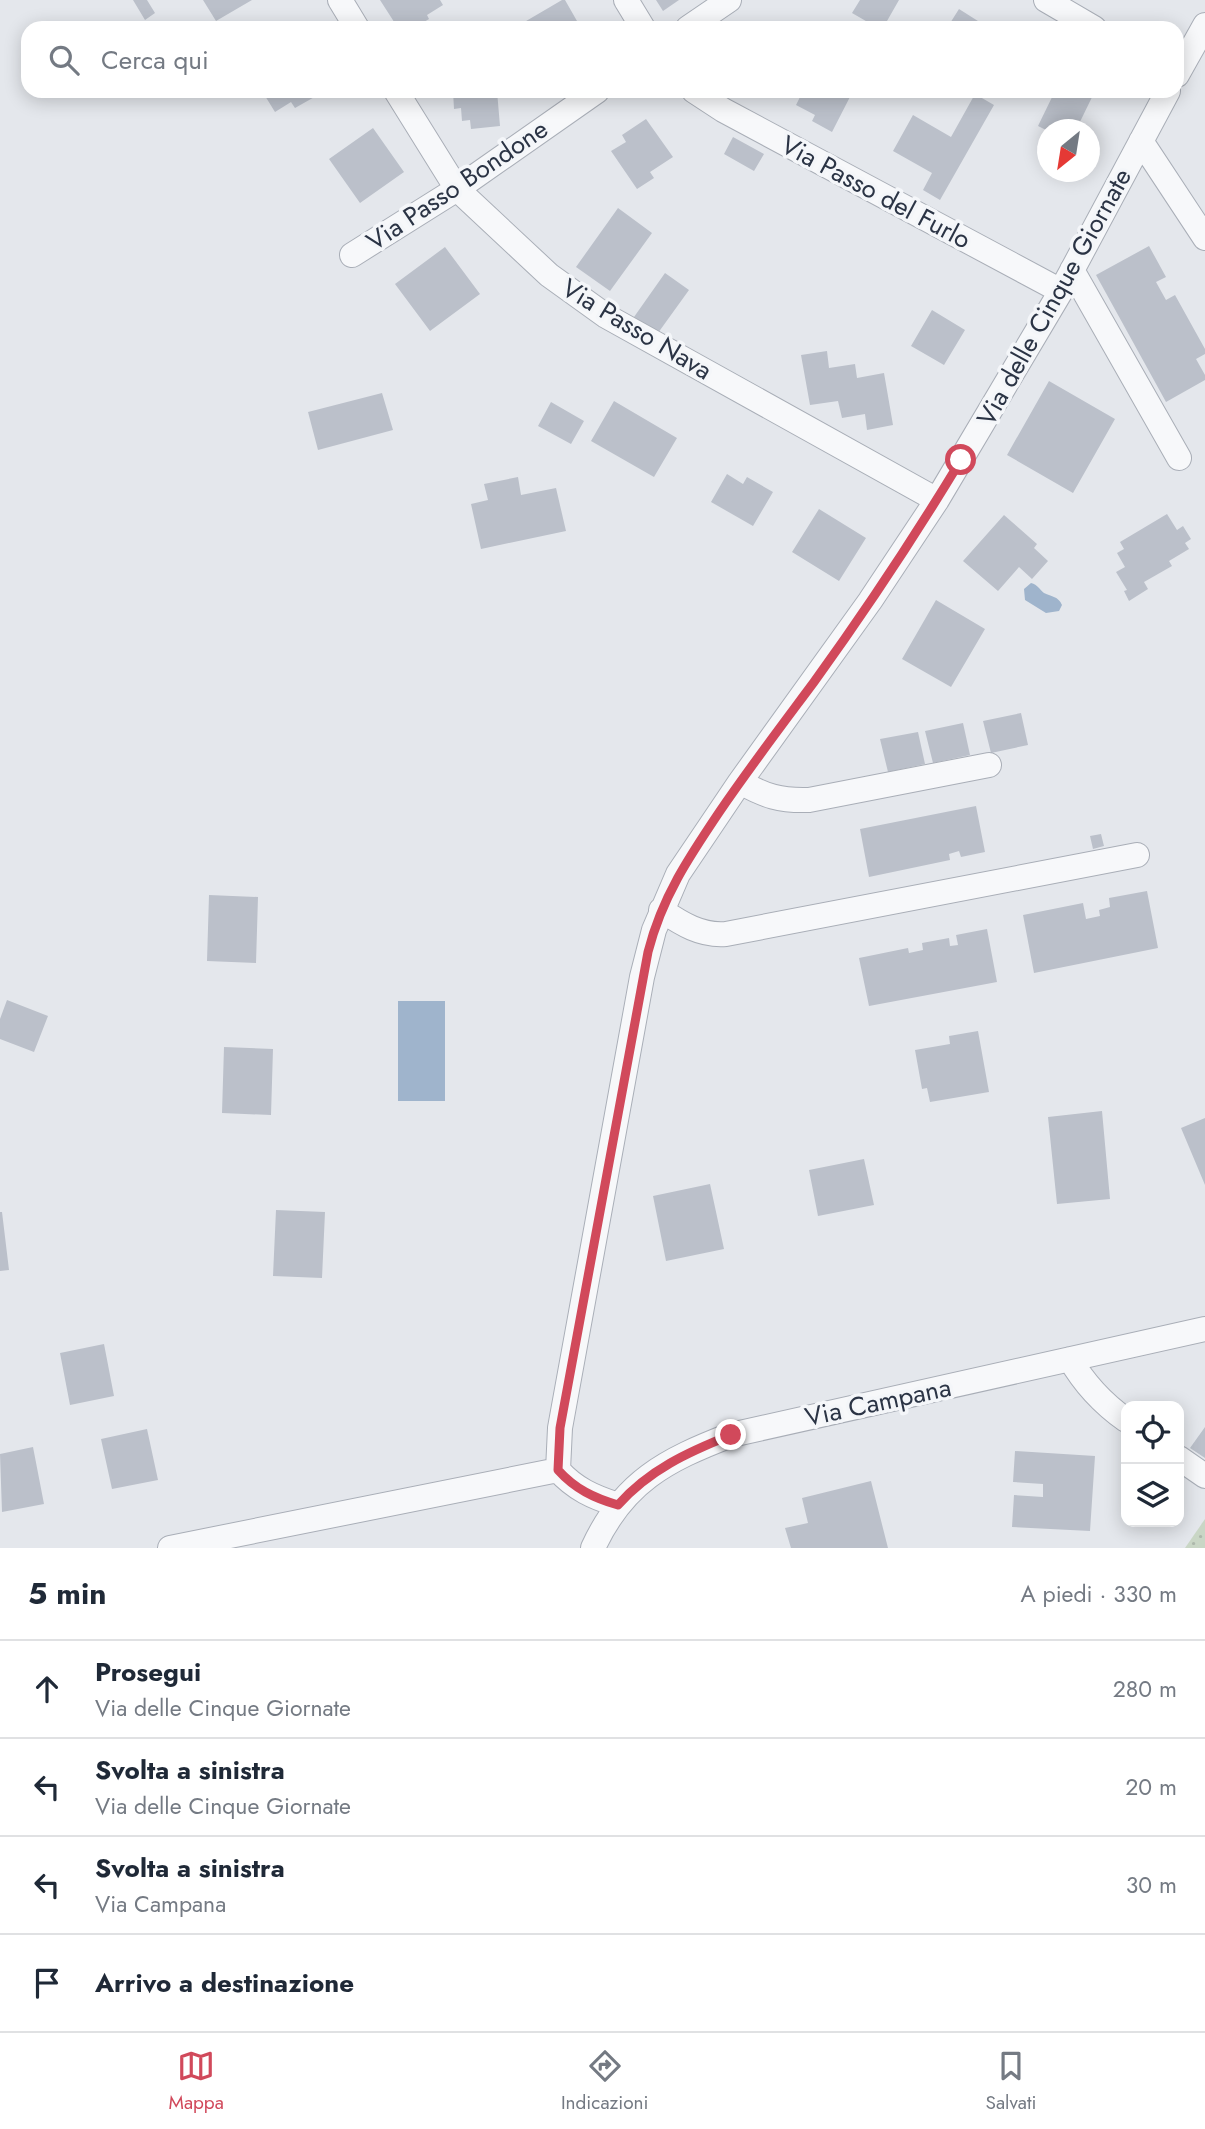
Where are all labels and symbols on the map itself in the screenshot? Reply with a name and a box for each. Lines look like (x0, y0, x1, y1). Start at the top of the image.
street label: Via Passo Bondone (359, 110, 555, 260)
north arrow (1037, 119, 1100, 182)
street label: Via Passo del Furlo (774, 126, 978, 258)
street label: Via delle Cinque Giornate (967, 161, 1141, 433)
street label: Via Passo Nava (555, 269, 719, 389)
route start (945, 444, 976, 475)
street label: Via Campana (802, 1368, 954, 1436)
route end (715, 1419, 746, 1450)

